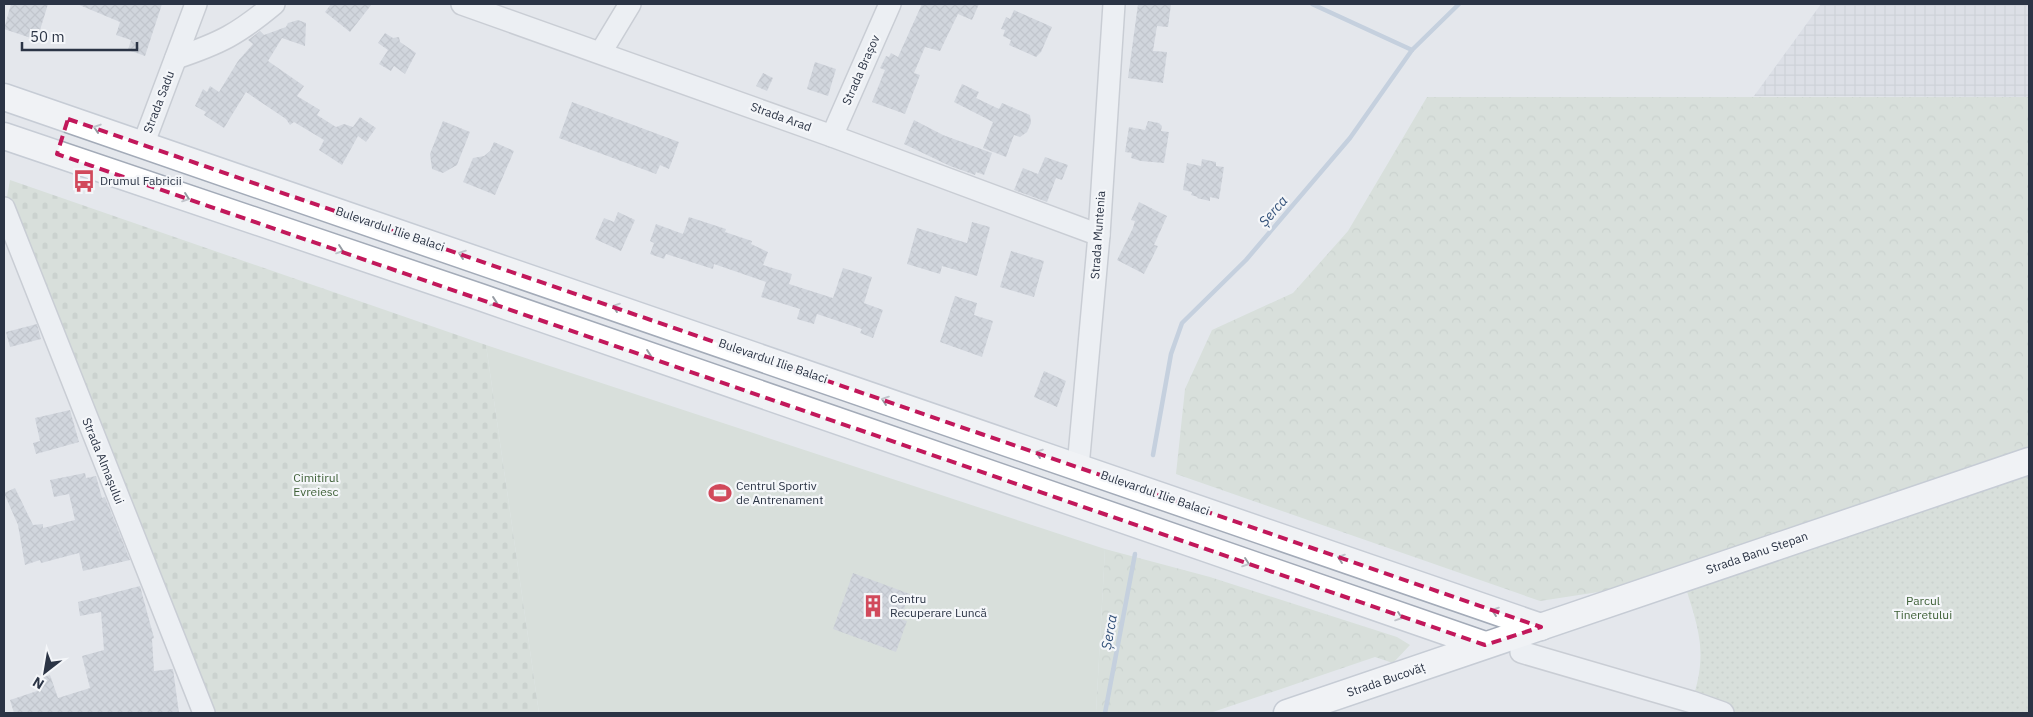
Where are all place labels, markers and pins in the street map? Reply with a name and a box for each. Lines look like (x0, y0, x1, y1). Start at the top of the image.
bus stop icon: Drumul Fabricii (71, 168, 97, 194)
place label: Drumul Fabricii (100, 173, 182, 188)
place label: Centrul Sportiv de Antrenament (736, 478, 823, 507)
sports icon: Centrul Sportiv de Antrenament (707, 480, 733, 506)
place label: Centru Recuperare Luncă (890, 591, 988, 620)
building icon: Centru Recuperare Luncă (860, 593, 886, 619)

